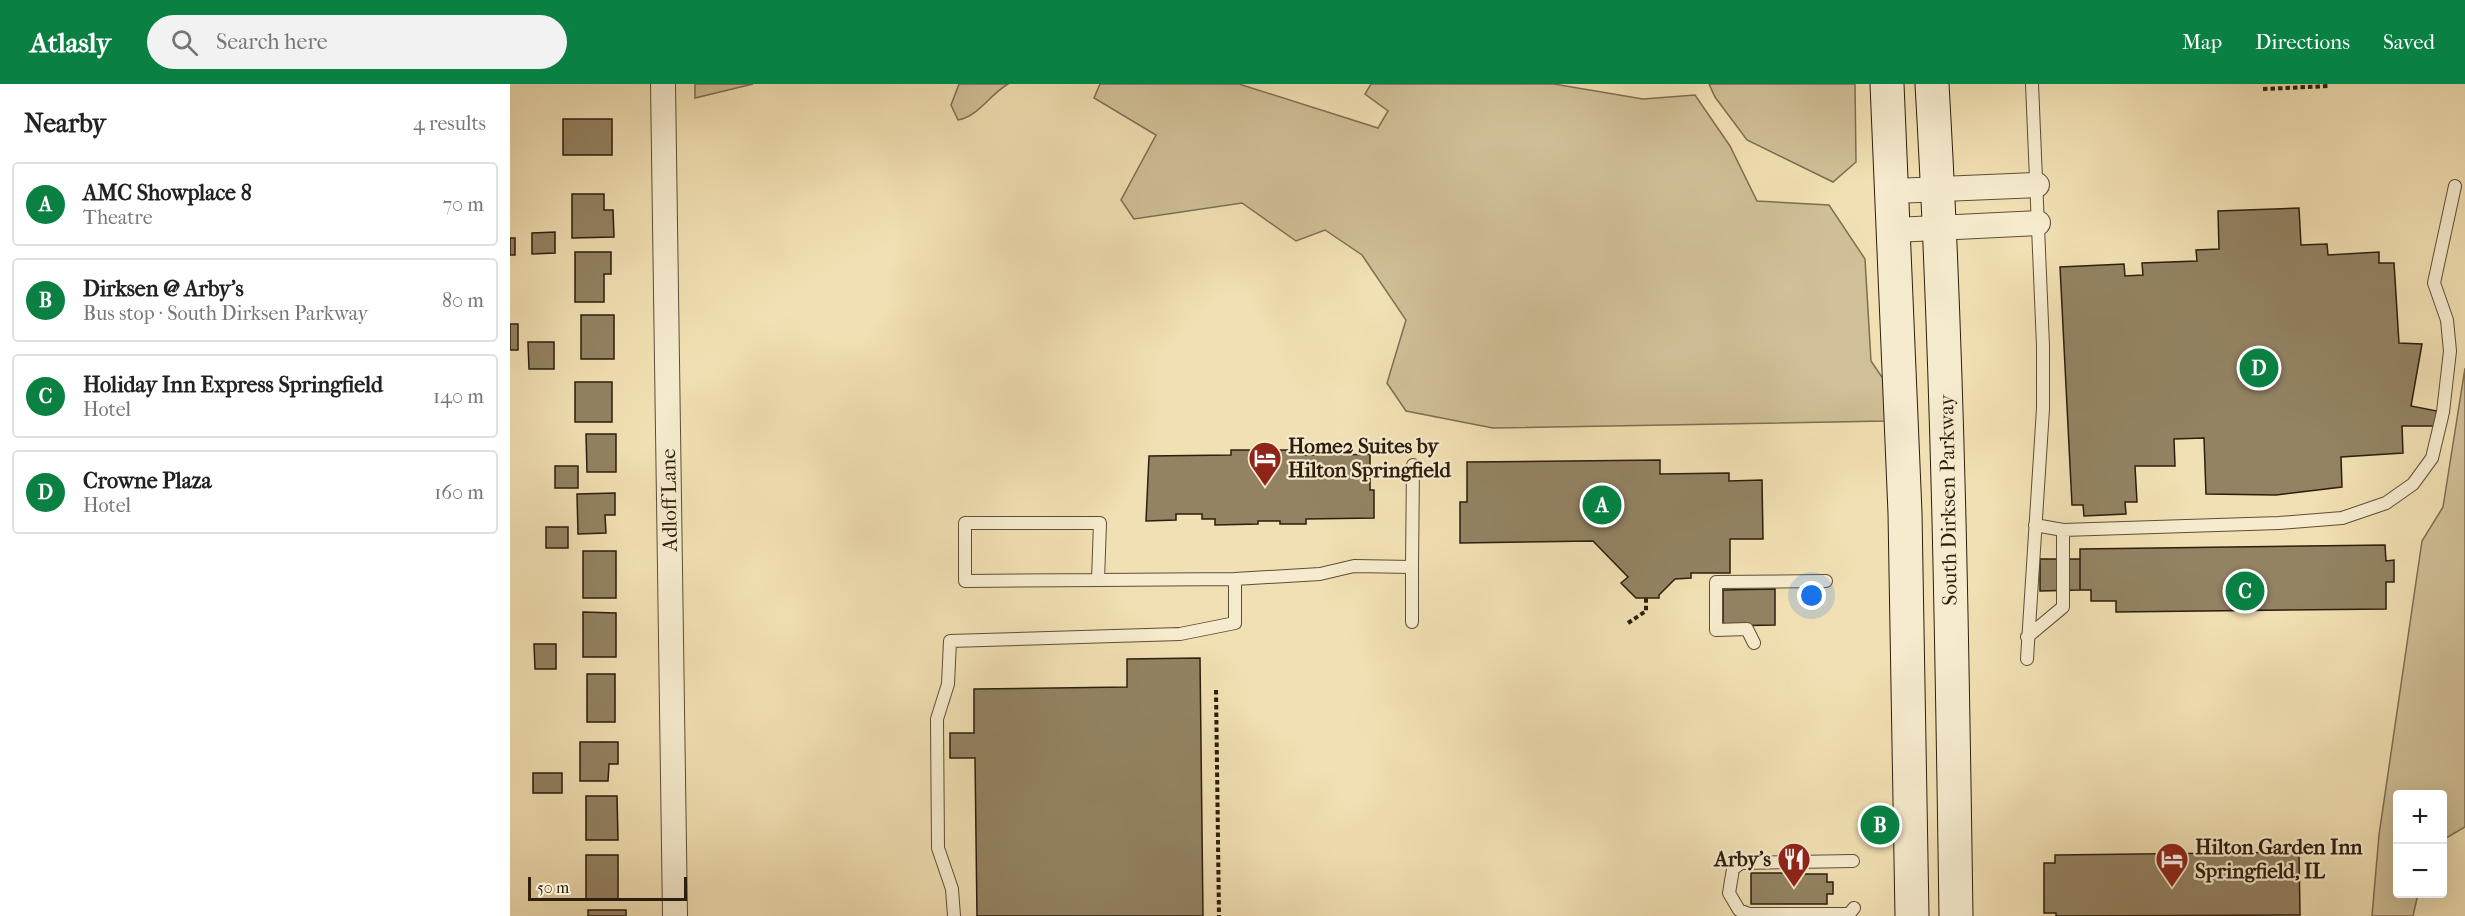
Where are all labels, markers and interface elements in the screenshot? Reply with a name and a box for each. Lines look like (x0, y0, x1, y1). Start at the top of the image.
search box (147, 15, 567, 69)
text: Atlasly (30, 26, 111, 59)
icon: search (168, 26, 201, 59)
text: Search here (216, 29, 328, 55)
text: Map (2182, 30, 2222, 54)
text: Directions (2255, 30, 2350, 54)
text: Saved (2383, 30, 2435, 54)
text: Nearby (24, 108, 106, 139)
text: 4 results (413, 112, 486, 135)
text: AMC Showplace 8 (83, 180, 252, 206)
text: A (39, 193, 52, 216)
text: 70 m (442, 193, 484, 216)
text: Theatre (83, 206, 153, 229)
text: Dirksen @ Arby's (83, 276, 244, 302)
text: B (39, 289, 52, 312)
text: 80 m (442, 289, 484, 312)
text: Bus stop · South Dirksen Parkway (83, 302, 368, 325)
pin: D (2240, 346, 2278, 390)
text: Holiday Inn Express Springfield (83, 372, 383, 398)
text: C (39, 385, 52, 408)
text: 140 m (433, 385, 484, 408)
street label: South Dirksen Parkway (1934, 393, 1962, 606)
text: Hotel (83, 398, 131, 421)
place label: Home2 Suites by Hilton Springfield (1288, 434, 1452, 482)
hotel icon: Home2 Suites by Hilton Springfield (1247, 440, 1283, 487)
street label: Adloff Lane (656, 448, 682, 553)
text: Crowne Plaza (83, 468, 212, 494)
text: D (38, 481, 53, 504)
text: 160 m (434, 481, 484, 504)
pin: A (1582, 482, 1622, 528)
text: Hotel (83, 494, 131, 517)
pin: C (2226, 568, 2264, 614)
your location (1797, 581, 1826, 610)
map controls (2393, 790, 2447, 898)
button: + (2393, 790, 2447, 844)
pin: B (1860, 802, 1900, 848)
place label: Hilton Garden Inn Springfield, IL (2195, 835, 2363, 883)
restaurant icon: Arby's (1776, 841, 1812, 888)
hotel icon: Hilton Garden Inn Springfield, IL (2154, 841, 2190, 888)
button: − (2393, 844, 2447, 898)
place label: Arby's (1712, 847, 1771, 871)
scale bar (528, 874, 687, 902)
text: 50 m (537, 878, 569, 897)

